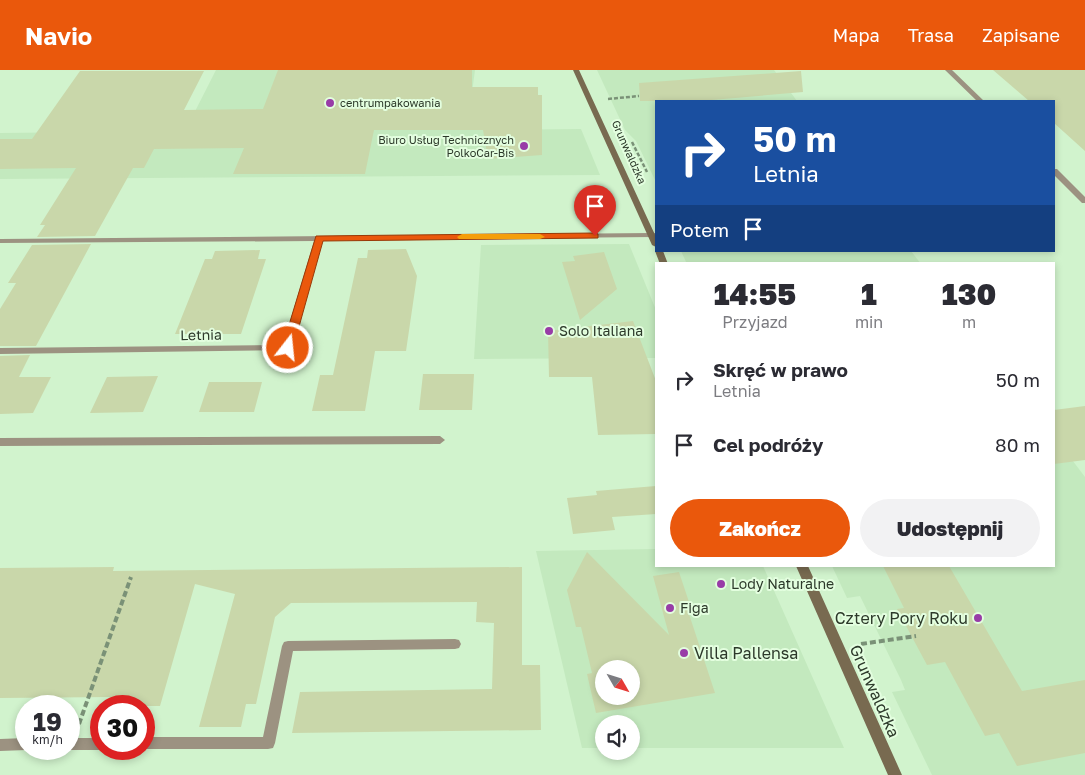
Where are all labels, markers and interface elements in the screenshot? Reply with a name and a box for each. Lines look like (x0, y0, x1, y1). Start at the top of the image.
text: Navio (25, 21, 92, 50)
text: Mapa (833, 24, 880, 46)
text: Trasa (908, 24, 954, 46)
text: Zapisane (982, 24, 1060, 46)
place label: centrumpakowania (340, 96, 440, 109)
marker: centrumpakowania (324, 97, 336, 109)
street label: Grunwaldzka (610, 118, 649, 186)
text: 50 m (753, 118, 836, 160)
icon: right (670, 120, 735, 185)
place label: Biuro Usług Technicznych PolkoCar-Bis (378, 133, 514, 159)
marker: Biuro Usług Technicznych PolkoCar-Bis (518, 140, 530, 152)
text: Letnia (753, 160, 819, 187)
pin (574, 185, 616, 236)
icon: arrive (581, 192, 609, 220)
icon: arrive (739, 215, 767, 243)
text: Potem (670, 218, 729, 241)
text: 14:55 (714, 276, 796, 312)
text: 1 (861, 276, 877, 312)
text: 130 (942, 276, 996, 312)
text: Przyjazd (722, 312, 788, 332)
text: min (855, 312, 883, 332)
text: m (962, 312, 976, 332)
position arrow (261, 321, 313, 373)
place label: Solo Italiana (559, 322, 643, 339)
marker: Solo Italiana (543, 325, 555, 337)
street label: Letnia (180, 326, 222, 343)
text: Skręć w prawo (713, 358, 848, 381)
icon: right (670, 366, 698, 394)
text: 50 m (996, 368, 1040, 391)
text: Letnia (713, 381, 761, 401)
icon: arrive (670, 431, 698, 459)
text: Cel podróży (713, 433, 823, 456)
text: 80 m (995, 433, 1040, 456)
button: Zakończ (670, 499, 850, 557)
button: Udostępnij (860, 499, 1040, 557)
place label: Lody Naturalne (731, 575, 834, 592)
marker: Lody Naturalne (715, 578, 727, 590)
place label: Figa (680, 599, 709, 616)
marker: Figa (664, 602, 676, 614)
place label: Cztery Pory Roku (835, 608, 968, 628)
marker: Cztery Pory Roku (972, 612, 984, 624)
street label: Grunwaldzka (846, 642, 904, 740)
place label: Villa Pallensa (694, 643, 798, 663)
marker: Villa Pallensa (678, 647, 690, 659)
north arrow (595, 660, 640, 705)
map controls (595, 660, 640, 760)
speed limit sign: 30 (90, 695, 155, 760)
text: 19 (33, 706, 62, 737)
button: sound (595, 715, 640, 760)
text: km/h (32, 732, 63, 747)

